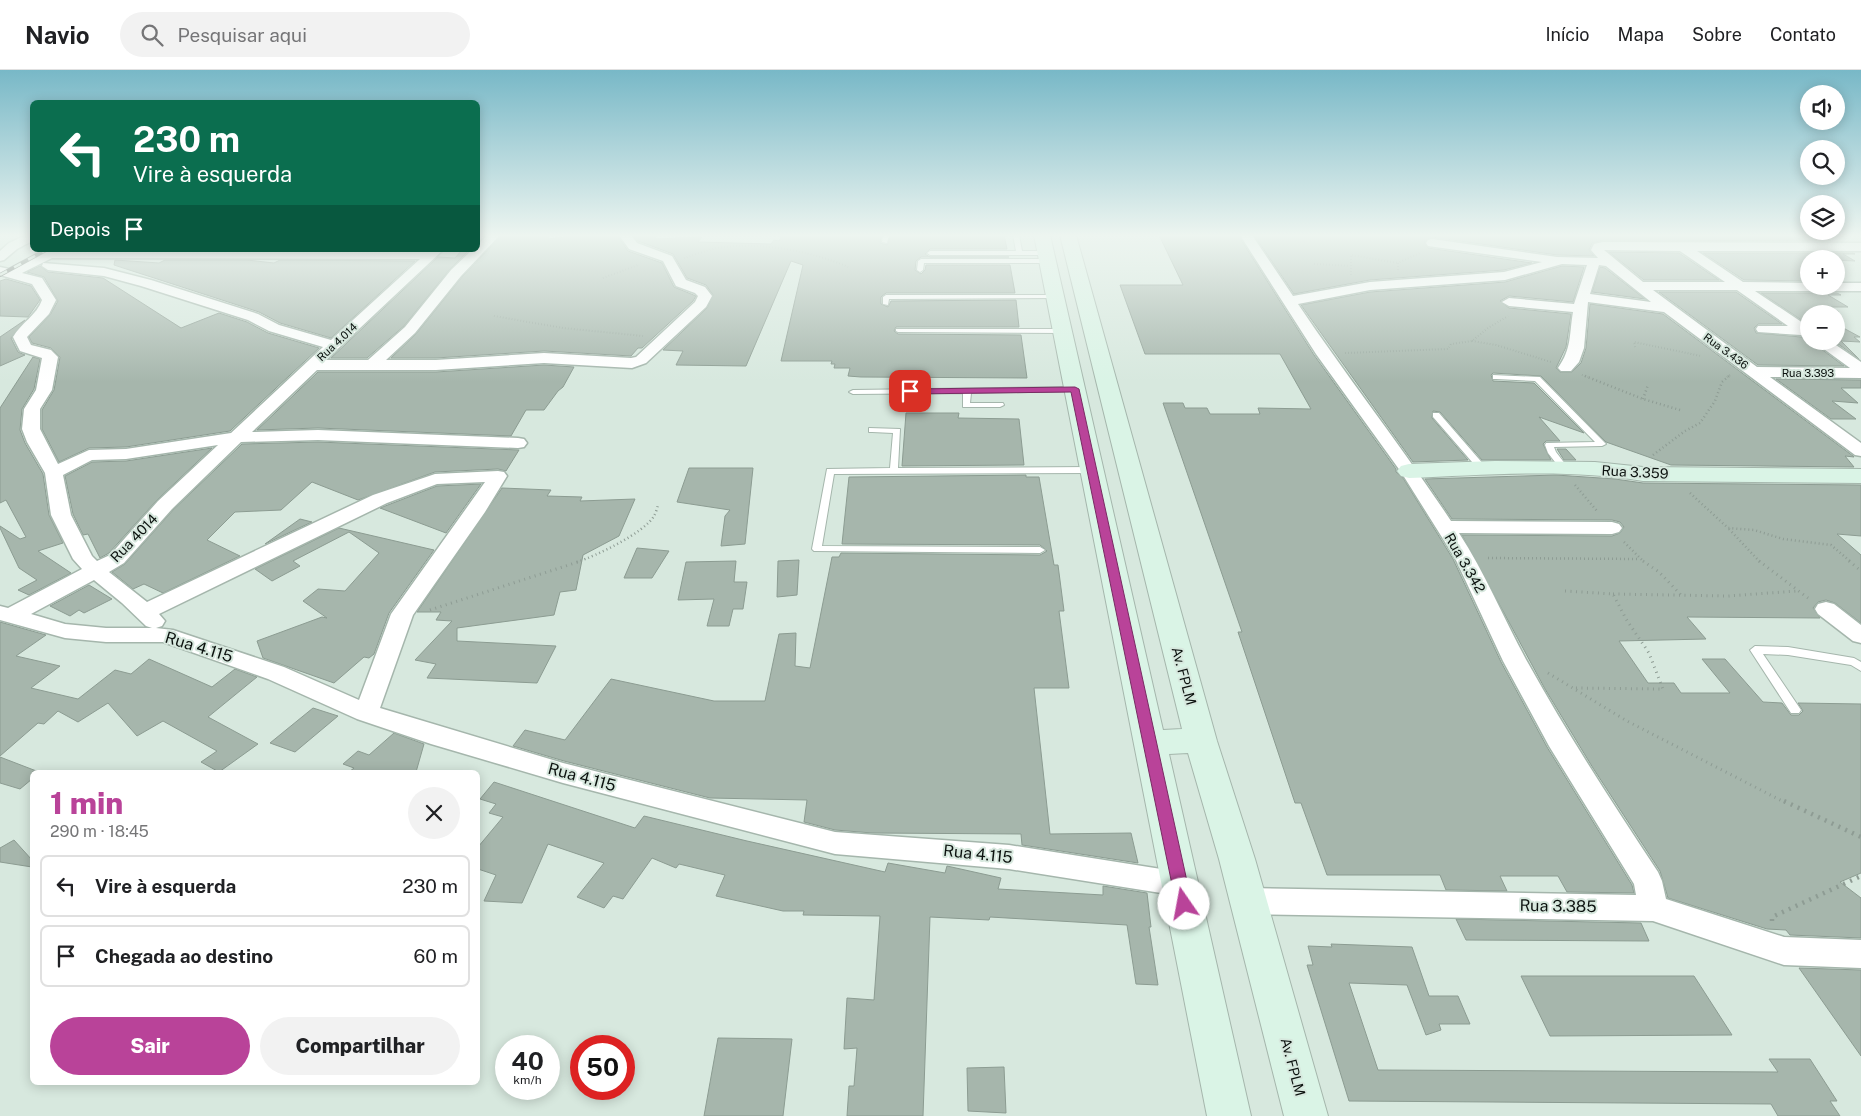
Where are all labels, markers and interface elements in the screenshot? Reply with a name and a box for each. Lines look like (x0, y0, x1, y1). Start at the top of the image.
search box (120, 12, 470, 57)
text: Navio (25, 21, 90, 49)
icon: search (138, 21, 166, 49)
text: Pesquisar aqui (178, 24, 307, 46)
text: Início (1545, 24, 1590, 45)
text: Mapa (1618, 24, 1664, 45)
text: Sobre (1692, 24, 1742, 45)
text: Contato (1770, 24, 1836, 45)
map controls (1800, 85, 1845, 350)
button: sound (1800, 85, 1845, 130)
text: 230 m (133, 119, 240, 160)
icon: left (50, 120, 115, 185)
button: search (1800, 140, 1845, 185)
text: Vire à esquerda (133, 161, 292, 187)
button: layers (1800, 195, 1845, 240)
icon: arrive (120, 215, 148, 243)
text: Depois (50, 218, 110, 240)
button: + (1800, 250, 1845, 295)
button: − (1800, 305, 1845, 350)
street label: Rua 4.014 (315, 321, 359, 363)
street label: Rua 3.436 (1701, 331, 1751, 371)
street label: Rua 3.393 (1782, 367, 1834, 379)
pin (889, 370, 931, 412)
icon: arrive (896, 377, 924, 405)
street label: Rua 3.359 (1601, 462, 1669, 482)
street label: Rua 4014 (107, 511, 161, 565)
street label: Rua 3.342 (1441, 530, 1489, 596)
street label: Rua 4.115 (163, 628, 235, 666)
street label: Av. FPLM (1169, 645, 1199, 707)
street label: Rua 4.115 (546, 759, 618, 795)
text: 1 min (50, 785, 123, 821)
button: close (408, 787, 460, 839)
text: 290 m · 18:45 (50, 822, 149, 841)
street label: Rua 4.115 (942, 841, 1014, 867)
icon: left (52, 872, 80, 900)
text: Vire à esquerda (95, 875, 236, 897)
text: 230 m (402, 875, 458, 897)
position arrow (1157, 877, 1209, 929)
street label: Rua 3.385 (1519, 896, 1597, 916)
icon: arrive (52, 942, 80, 970)
text: Chegada ao destino (95, 945, 273, 967)
text: 60 m (414, 945, 458, 967)
button: Sair (50, 1017, 250, 1075)
button: Compartilhar (260, 1017, 460, 1075)
speed limit sign: 50 (570, 1035, 635, 1100)
street label: Av. FPLM (1278, 1036, 1308, 1098)
text: 40 (511, 1046, 544, 1076)
text: km/h (513, 1073, 542, 1087)

